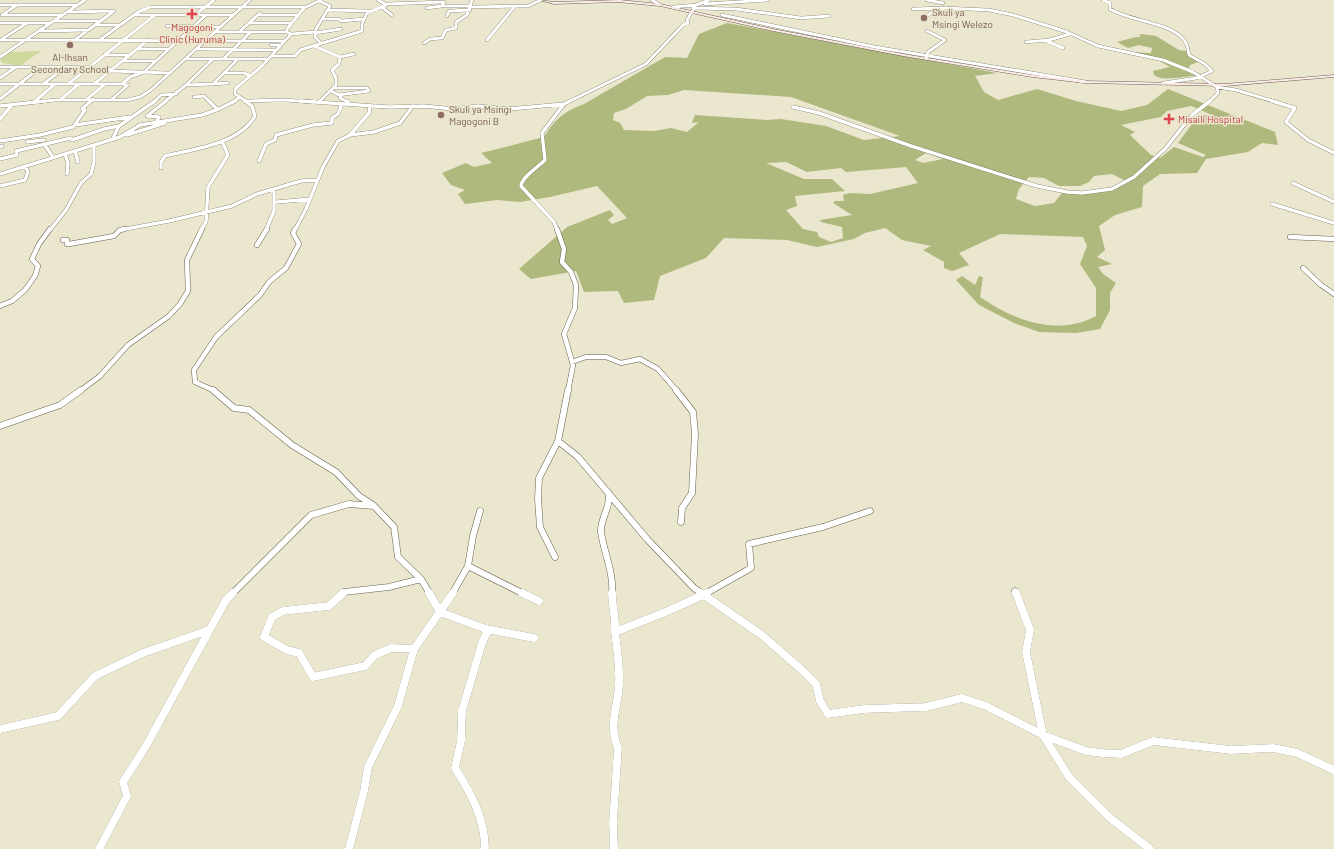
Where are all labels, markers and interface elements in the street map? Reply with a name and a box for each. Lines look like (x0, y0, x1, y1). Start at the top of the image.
place label: Skuli ya Msingi Welezo (932, 6, 993, 30)
marker: Magogoni Clinic (Huruma) (186, 8, 198, 20)
marker: Skuli ya Msingi Welezo (919, 13, 929, 23)
place label: Magogoni Clinic (Huruma) (159, 21, 225, 45)
marker: Al-Ihsan Secondary School (65, 40, 75, 50)
place label: Al-Ihsan Secondary School (31, 51, 109, 75)
place label: Skuli ya Msingi Magogoni B (449, 103, 511, 127)
marker: Skuli ya Msingi Magogoni B (436, 110, 446, 120)
marker: Misaili Hospital (1163, 113, 1175, 125)
place label: Misaili Hospital (1178, 113, 1243, 125)

